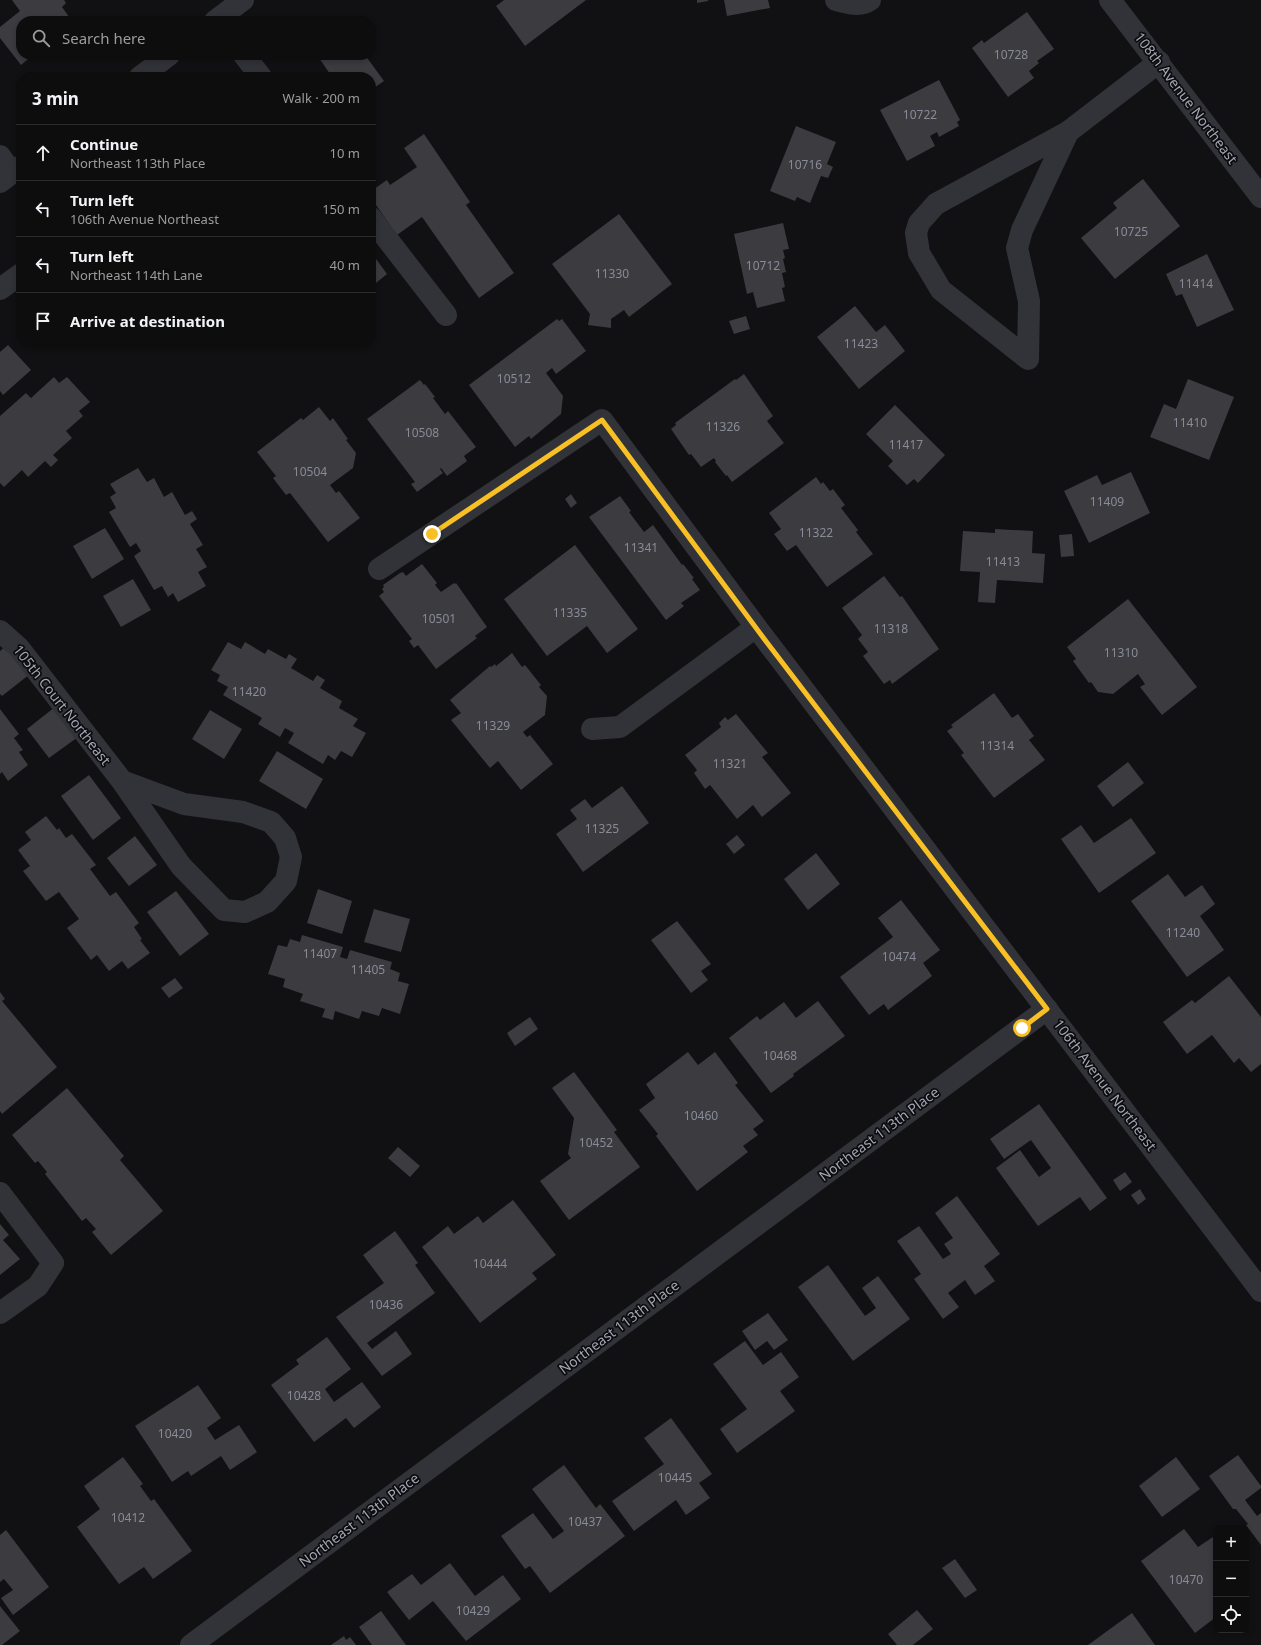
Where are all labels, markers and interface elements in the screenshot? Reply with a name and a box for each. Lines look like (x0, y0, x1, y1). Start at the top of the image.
search box (16, 16, 376, 60)
icon: search (30, 27, 52, 49)
text: Search here (62, 28, 145, 48)
street label: 108th Avenue Northeast (1131, 28, 1242, 167)
house number: 10728 (994, 46, 1028, 63)
text: 3 min (32, 87, 79, 110)
text: Walk · 200 m (282, 89, 360, 107)
house number: 10722 (903, 106, 937, 123)
text: Continue (70, 134, 138, 154)
icon: ahead (32, 142, 54, 164)
text: 10 m (330, 144, 360, 162)
text: Northeast 113th Place (70, 154, 205, 172)
house number: 10716 (788, 156, 822, 173)
text: Turn left (70, 190, 134, 210)
icon: left (32, 198, 54, 220)
text: 150 m (322, 200, 360, 218)
text: 106th Avenue Northeast (70, 210, 219, 228)
house number: 10725 (1114, 223, 1148, 240)
text: Turn left (70, 246, 134, 266)
icon: left (32, 254, 54, 276)
text: 40 m (330, 256, 360, 274)
house number: 10712 (746, 257, 780, 274)
house number: 11330 (595, 265, 629, 282)
text: Northeast 114th Lane (70, 266, 203, 284)
house number: 11414 (1179, 275, 1213, 292)
icon: arrive (32, 310, 54, 332)
text: Arrive at destination (70, 311, 225, 331)
house number: 11423 (844, 335, 878, 352)
house number: 10512 (497, 370, 531, 387)
house number: 11410 (1173, 414, 1207, 431)
house number: 11326 (706, 418, 740, 435)
house number: 10508 (405, 424, 439, 441)
house number: 11417 (889, 436, 923, 453)
house number: 10504 (293, 463, 327, 480)
house number: 11409 (1090, 493, 1124, 510)
house number: 11322 (799, 524, 833, 541)
route end (423, 525, 441, 543)
house number: 11341 (624, 539, 658, 556)
house number: 11413 (986, 553, 1020, 570)
house number: 11335 (553, 604, 587, 621)
house number: 10501 (422, 610, 456, 627)
house number: 11318 (874, 620, 908, 637)
street label: 105th Court Northeast (9, 641, 115, 769)
house number: 11310 (1104, 644, 1138, 661)
house number: 11420 (232, 683, 266, 700)
house number: 11329 (476, 717, 510, 734)
house number: 11314 (980, 737, 1014, 754)
house number: 11321 (713, 755, 747, 772)
house number: 11325 (585, 820, 619, 837)
house number: 11240 (1166, 924, 1200, 941)
house number: 11407 (303, 945, 337, 962)
house number: 10474 (882, 948, 916, 965)
house number: 11405 (351, 961, 385, 978)
street label: 106th Avenue Northeast (1050, 1015, 1161, 1154)
route start (1013, 1019, 1031, 1037)
house number: 10468 (763, 1047, 797, 1064)
street label: Northeast 113th Place (815, 1082, 943, 1185)
house number: 10460 (684, 1107, 718, 1124)
house number: 10452 (579, 1134, 613, 1151)
house number: 10444 (473, 1255, 507, 1272)
street label: Northeast 113th Place (555, 1275, 683, 1378)
house number: 10436 (369, 1296, 403, 1313)
house number: 10428 (287, 1387, 321, 1404)
house number: 10420 (158, 1425, 192, 1442)
street label: Northeast 113th Place (295, 1468, 423, 1571)
house number: 10445 (658, 1469, 692, 1486)
house number: 10412 (111, 1509, 145, 1526)
house number: 10437 (568, 1513, 602, 1530)
map controls (1213, 1525, 1249, 1633)
button: + (1213, 1525, 1249, 1561)
button: − (1213, 1561, 1249, 1597)
house number: 10470 (1169, 1571, 1203, 1588)
button: locate (1213, 1597, 1249, 1633)
house number: 10429 (456, 1602, 490, 1619)

